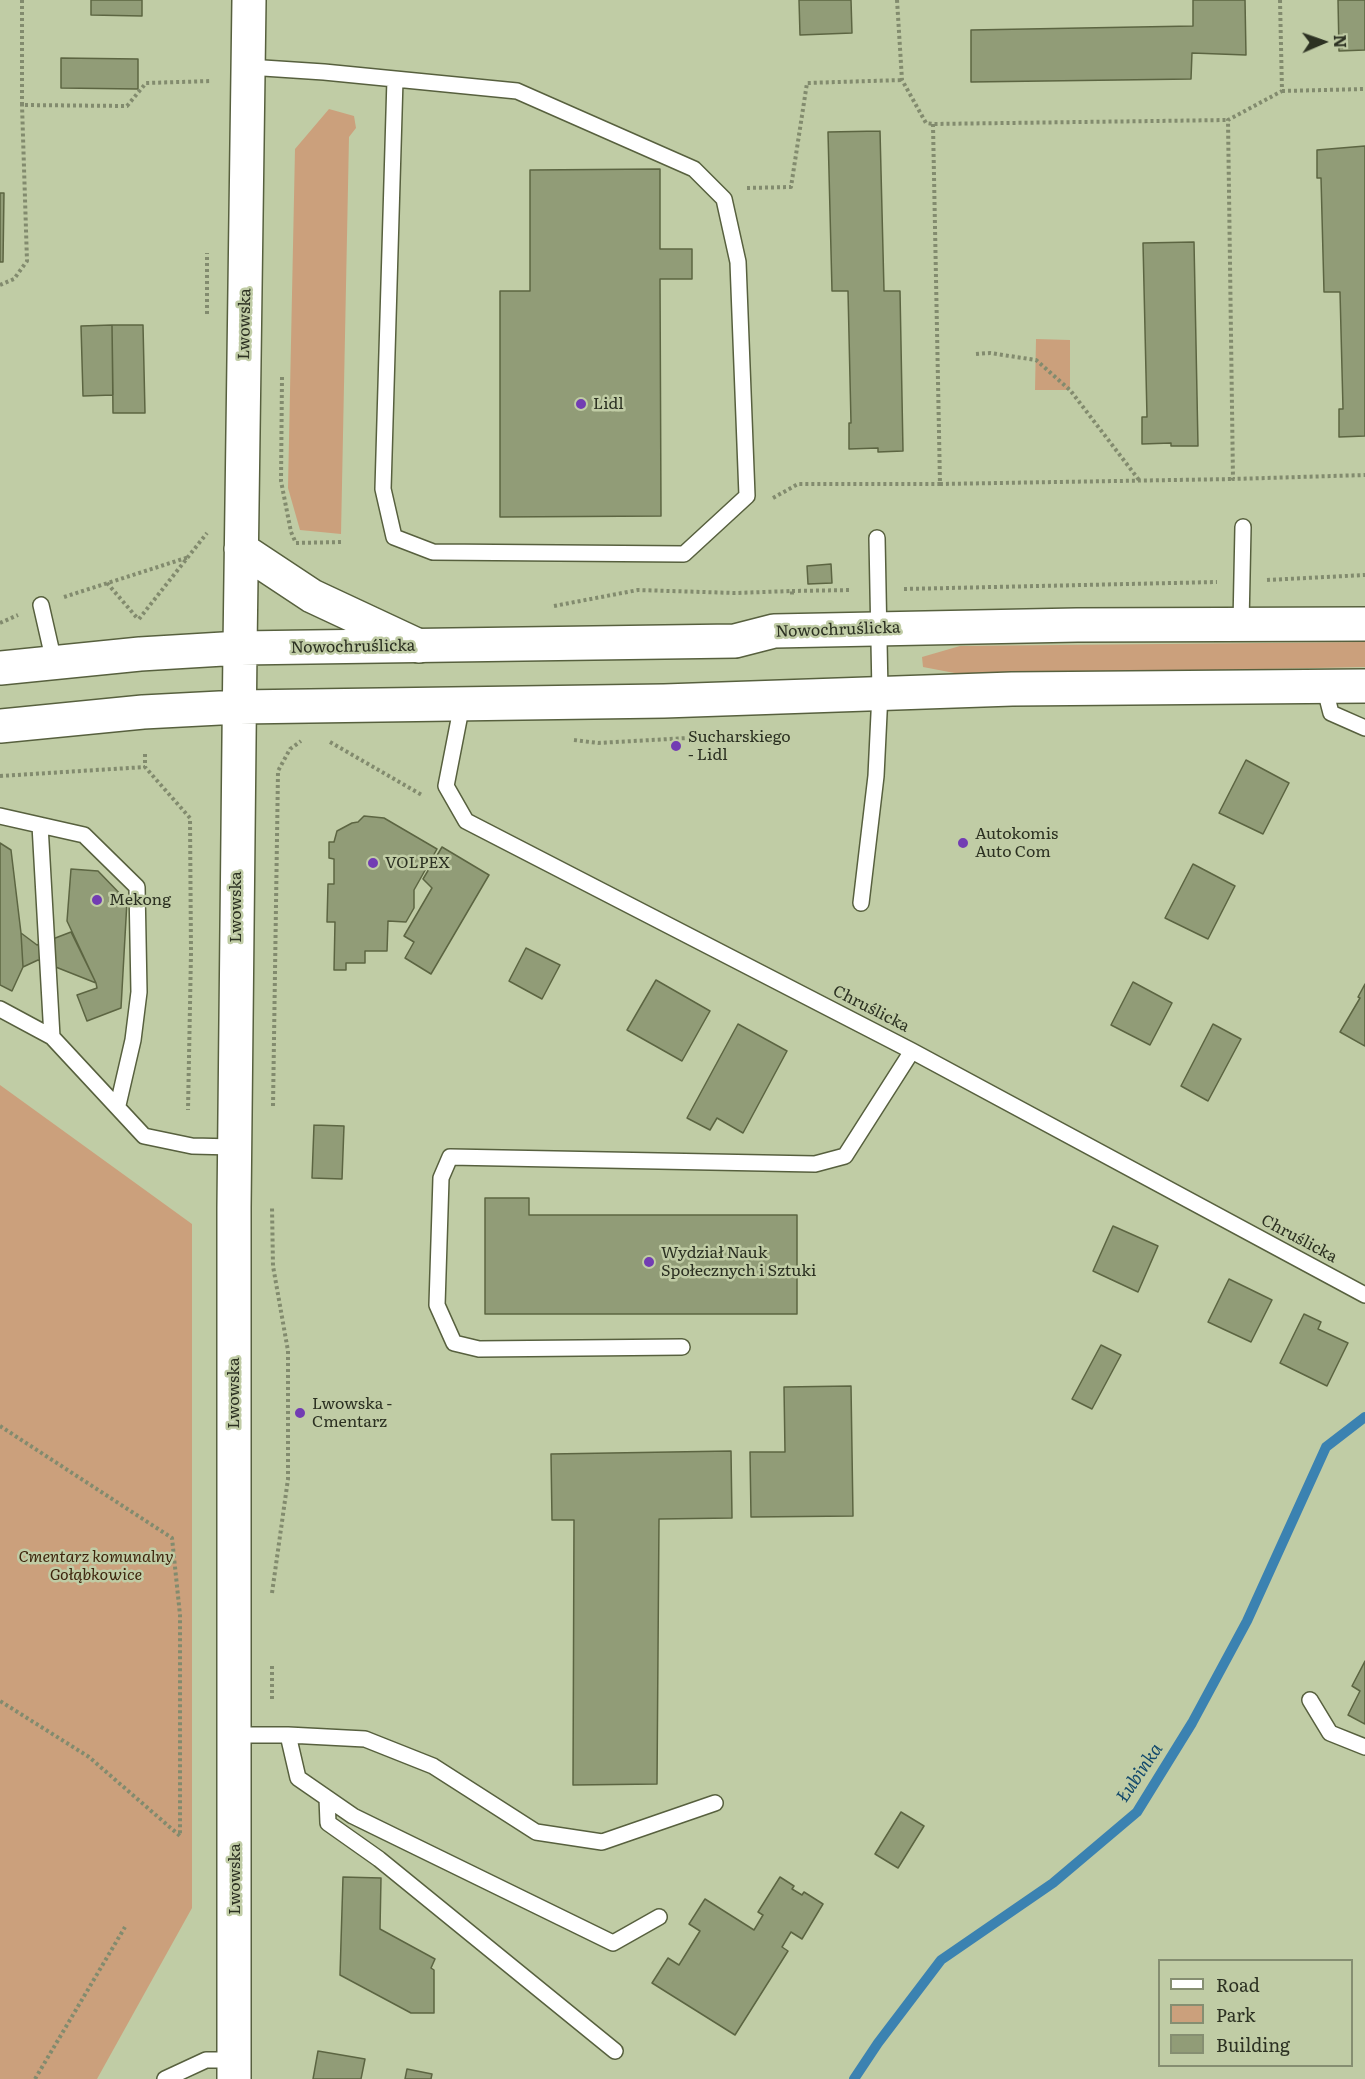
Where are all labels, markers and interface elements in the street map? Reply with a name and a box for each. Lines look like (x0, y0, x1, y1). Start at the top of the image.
north arrow (1293, 12, 1353, 72)
text: N (1329, 34, 1353, 49)
street label: Lwowska (235, 288, 255, 360)
place label: Lidl (593, 394, 624, 414)
marker: Lidl (574, 397, 588, 411)
street label: Nowochruślicka (775, 618, 901, 642)
street label: Nowochruślicka (290, 636, 416, 658)
place label: Sucharskiego - Lidl (688, 727, 791, 765)
marker: Sucharskiego - Lidl (669, 739, 683, 753)
place label: Autokomis Auto Com (975, 824, 1058, 862)
marker: Autokomis Auto Com (956, 836, 970, 850)
place label: VOLPEX (385, 853, 450, 873)
marker: VOLPEX (366, 856, 380, 870)
street label: Lwowska (226, 871, 246, 943)
place label: Mekong (109, 890, 171, 910)
marker: Mekong (90, 893, 104, 907)
street label: Chruślicka (830, 982, 912, 1036)
street label: Chruślicka (1258, 1211, 1340, 1267)
place label: Wydział Nauk Społecznych i Sztuki (661, 1243, 816, 1281)
marker: Wydział Nauk Społecznych i Sztuki (642, 1255, 656, 1269)
street label: Lwowska (224, 1357, 244, 1429)
place label: Lwowska - Cmentarz (312, 1394, 392, 1432)
marker: Lwowska - Cmentarz (293, 1406, 307, 1420)
park label: Cmentarz komunalny Gołąbkowice (19, 1547, 173, 1585)
water label: Łubinka (1112, 1739, 1168, 1807)
street label: Lwowska (225, 1843, 245, 1915)
legend (1158, 1959, 1353, 2067)
text: Road (1216, 1971, 1260, 1998)
text: Park (1216, 2001, 1255, 2028)
text: Building (1216, 2031, 1290, 2058)

